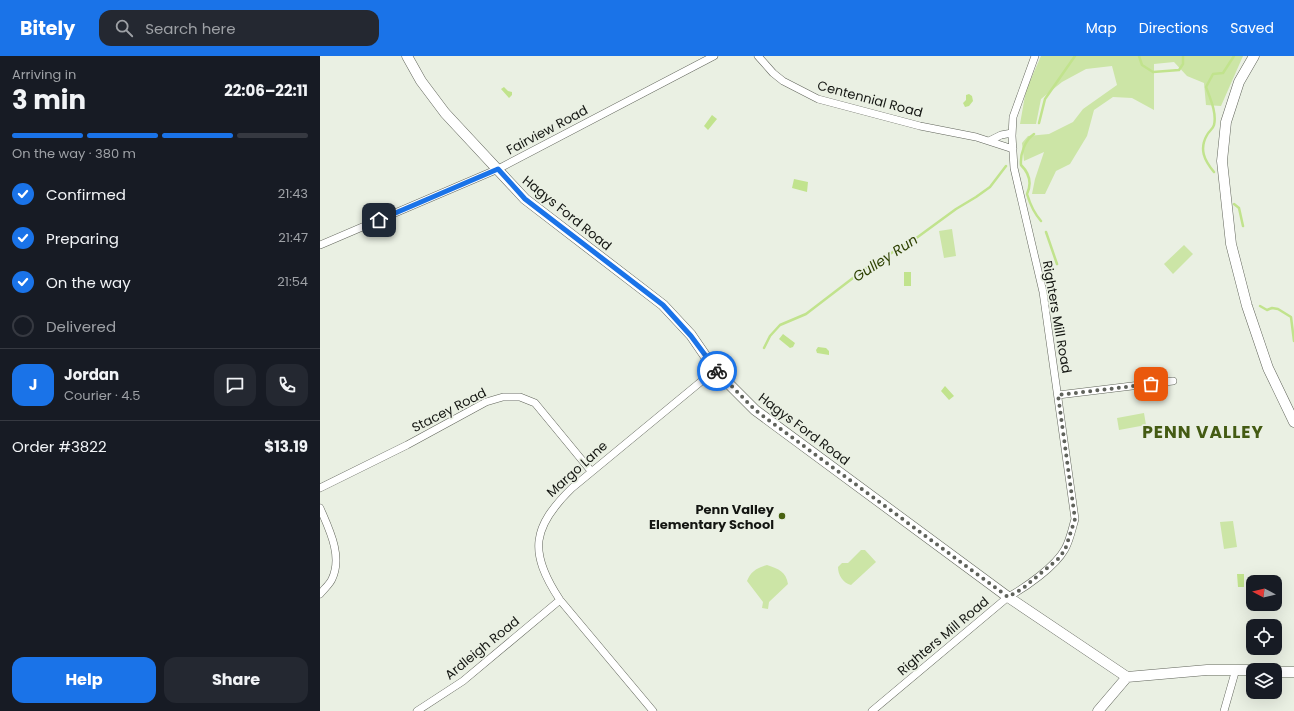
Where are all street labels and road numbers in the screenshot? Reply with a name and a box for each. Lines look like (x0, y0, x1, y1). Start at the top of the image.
street label: Centennial Road (815, 76, 925, 122)
street label: Fairview Road (503, 101, 591, 159)
street label: Hagys Ford Road (518, 171, 616, 255)
street label: Righters Mill Road (1038, 259, 1076, 375)
street label: Stacey Road (408, 383, 490, 437)
street label: Hagys Ford Road (754, 388, 854, 470)
street label: Margo Lane (542, 436, 612, 502)
street label: Righters Mill Road (893, 592, 993, 680)
street label: Ardleigh Road (441, 612, 523, 684)

